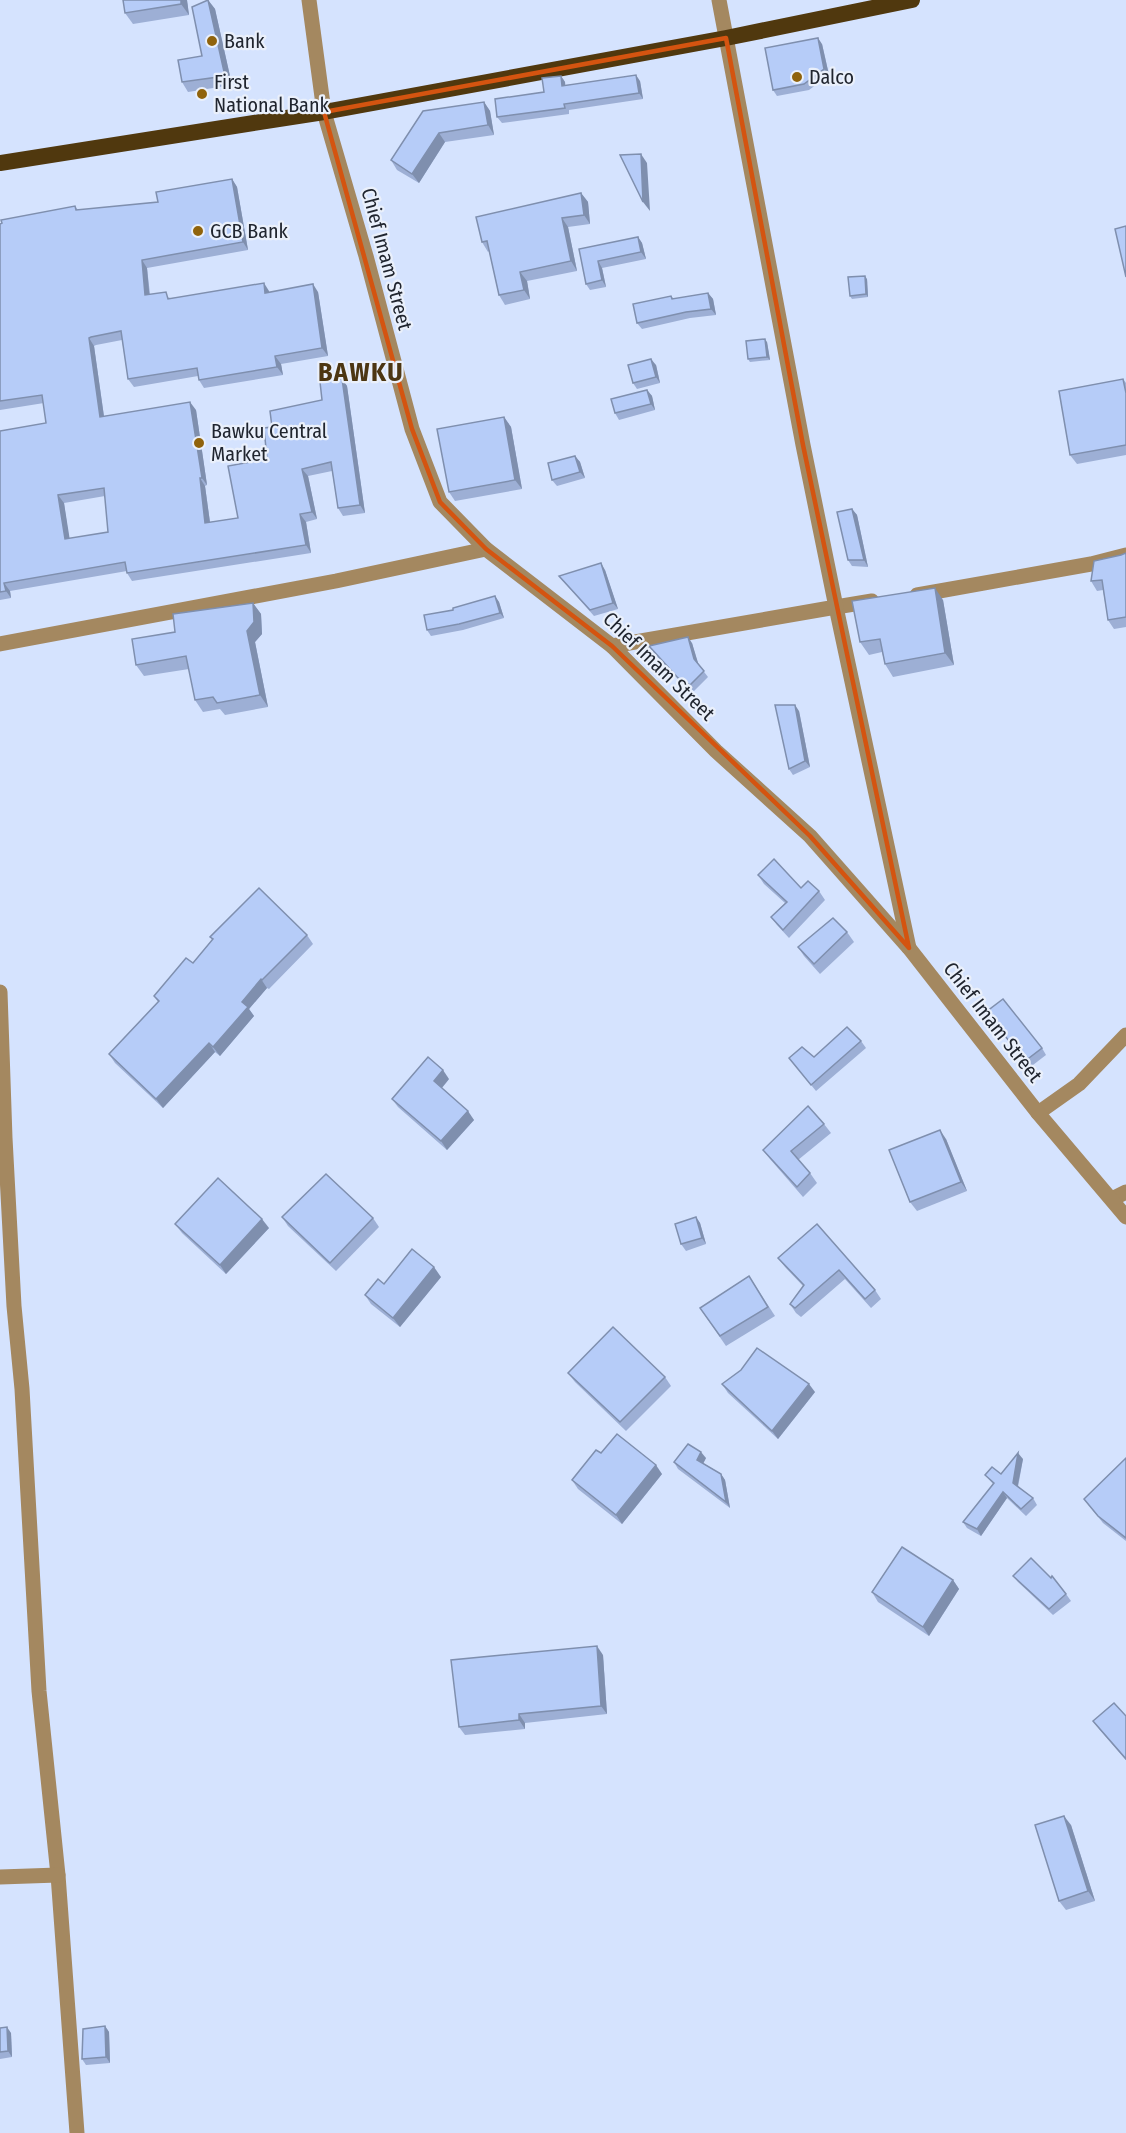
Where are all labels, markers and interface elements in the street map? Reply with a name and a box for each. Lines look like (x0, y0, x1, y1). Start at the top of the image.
place label: Bank (224, 29, 265, 53)
marker: Bank (205, 34, 219, 48)
place label: Dalco (809, 65, 854, 89)
place label: First National Bank (214, 70, 329, 117)
marker: Dalco (790, 70, 804, 84)
marker: First National Bank (195, 87, 209, 101)
street label: Chief Imam Street (357, 185, 418, 333)
place label: GCB Bank (210, 219, 289, 243)
marker: GCB Bank (191, 224, 205, 238)
district label: BAWKU (318, 357, 404, 388)
place label: Bawku Central Market (211, 419, 327, 466)
marker: Bawku Central Market (192, 436, 206, 450)
street label: Chief Imam Street (598, 607, 720, 726)
street label: Chief Imam Street (939, 957, 1048, 1087)

